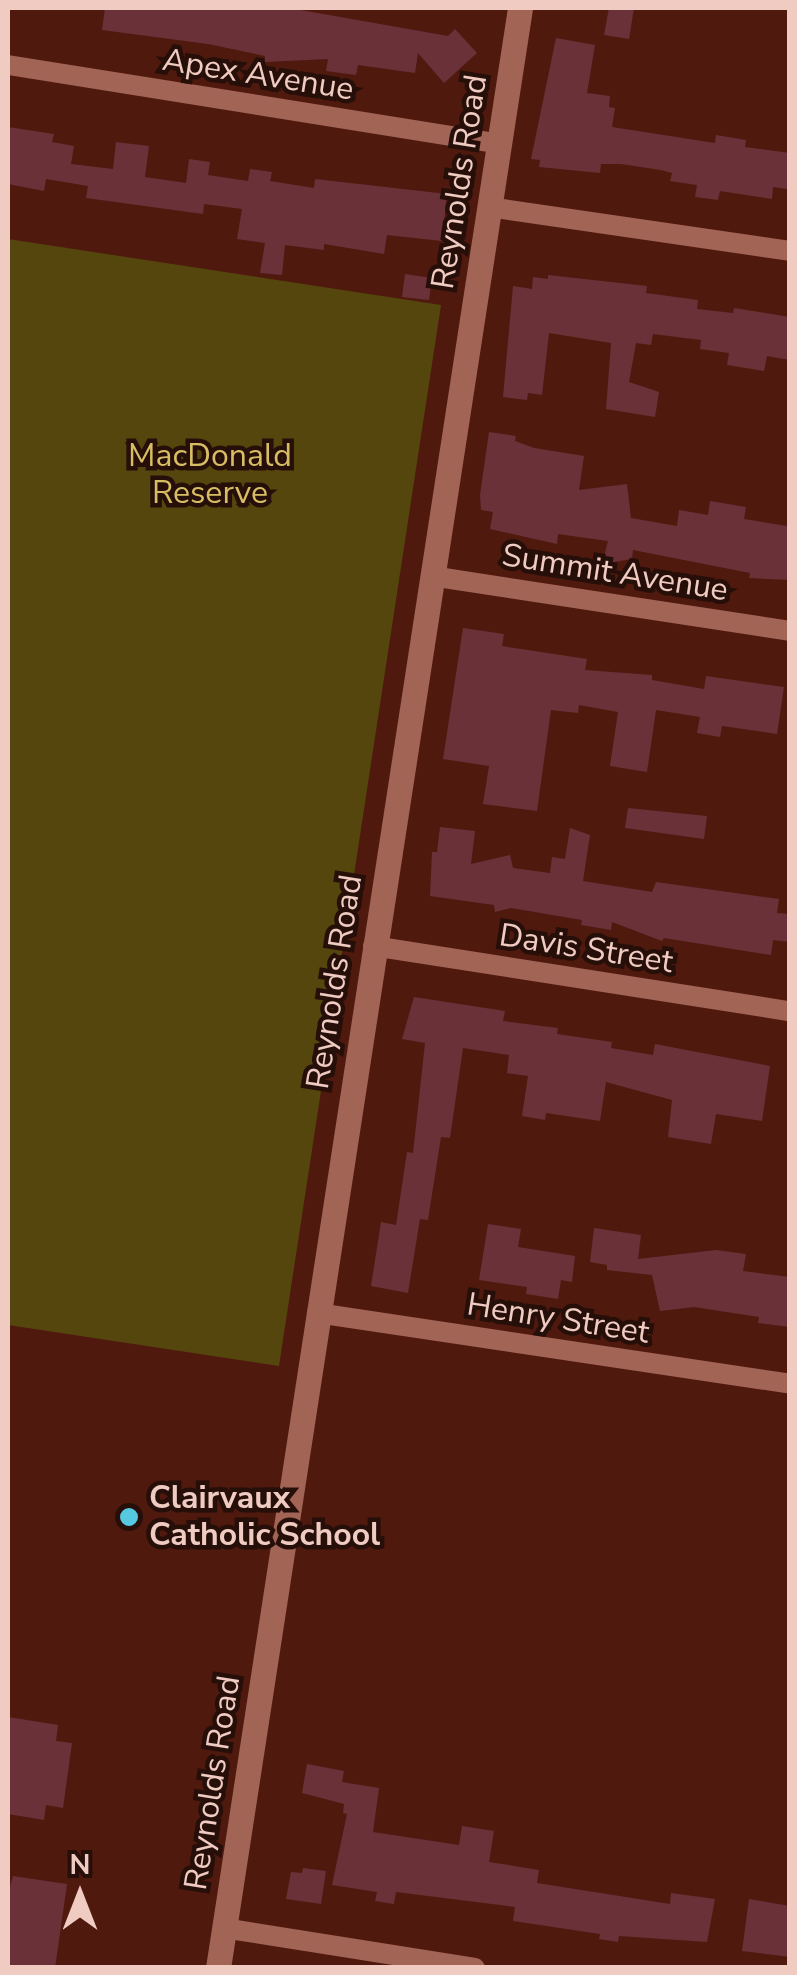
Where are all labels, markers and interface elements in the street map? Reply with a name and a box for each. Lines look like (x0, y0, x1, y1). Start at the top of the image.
street label: Apex Avenue (160, 41, 356, 109)
street label: Reynolds Road (424, 72, 496, 292)
park label: MacDonald Reserve (128, 438, 292, 513)
street label: Summit Avenue (499, 536, 731, 610)
street label: Reynolds Road (299, 872, 371, 1092)
street label: Davis Street (496, 916, 676, 982)
street label: Henry Street (464, 1286, 652, 1352)
place label: Clairvaux Catholic School (149, 1480, 380, 1555)
marker: Clairvaux Catholic School (118, 1506, 140, 1528)
street label: Reynolds Road (177, 1673, 249, 1893)
north arrow (30, 1845, 130, 1945)
text: N (70, 1846, 90, 1884)

